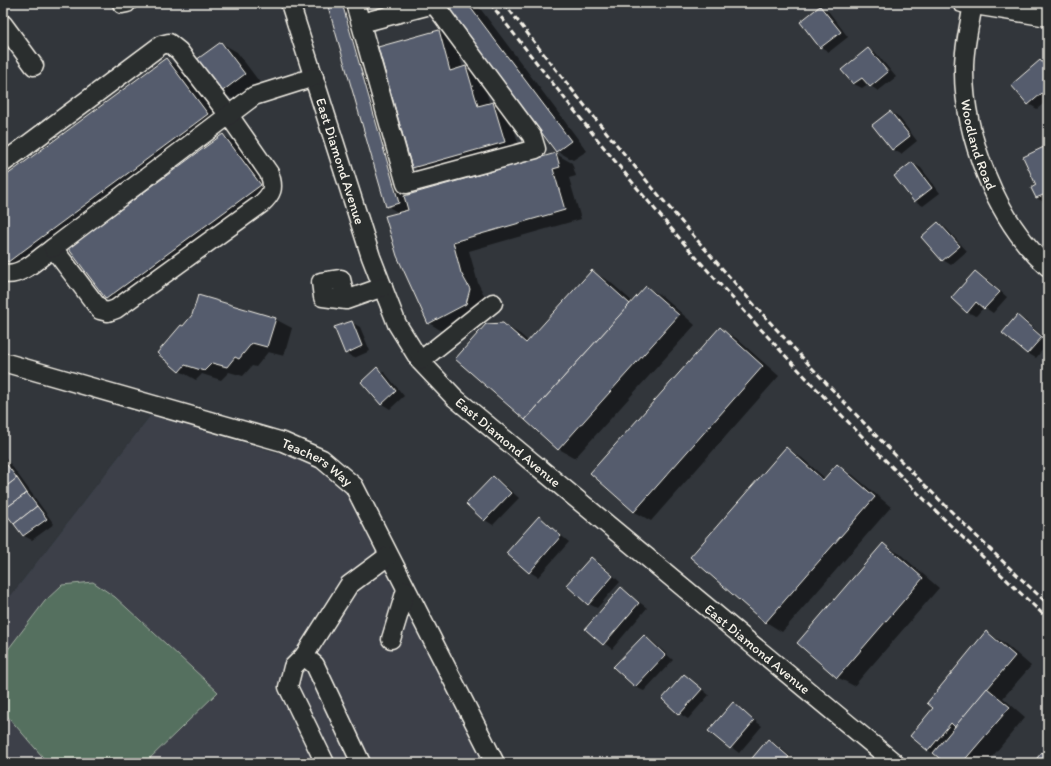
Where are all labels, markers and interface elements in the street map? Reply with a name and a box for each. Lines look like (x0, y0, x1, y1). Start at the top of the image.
street label: East Diamond Avenue (312, 96, 368, 227)
street label: Woodland Road (957, 98, 1000, 193)
street label: East Diamond Avenue (452, 394, 564, 491)
street label: Teachers Way (279, 434, 356, 490)
street label: East Diamond Avenue (701, 601, 814, 698)

